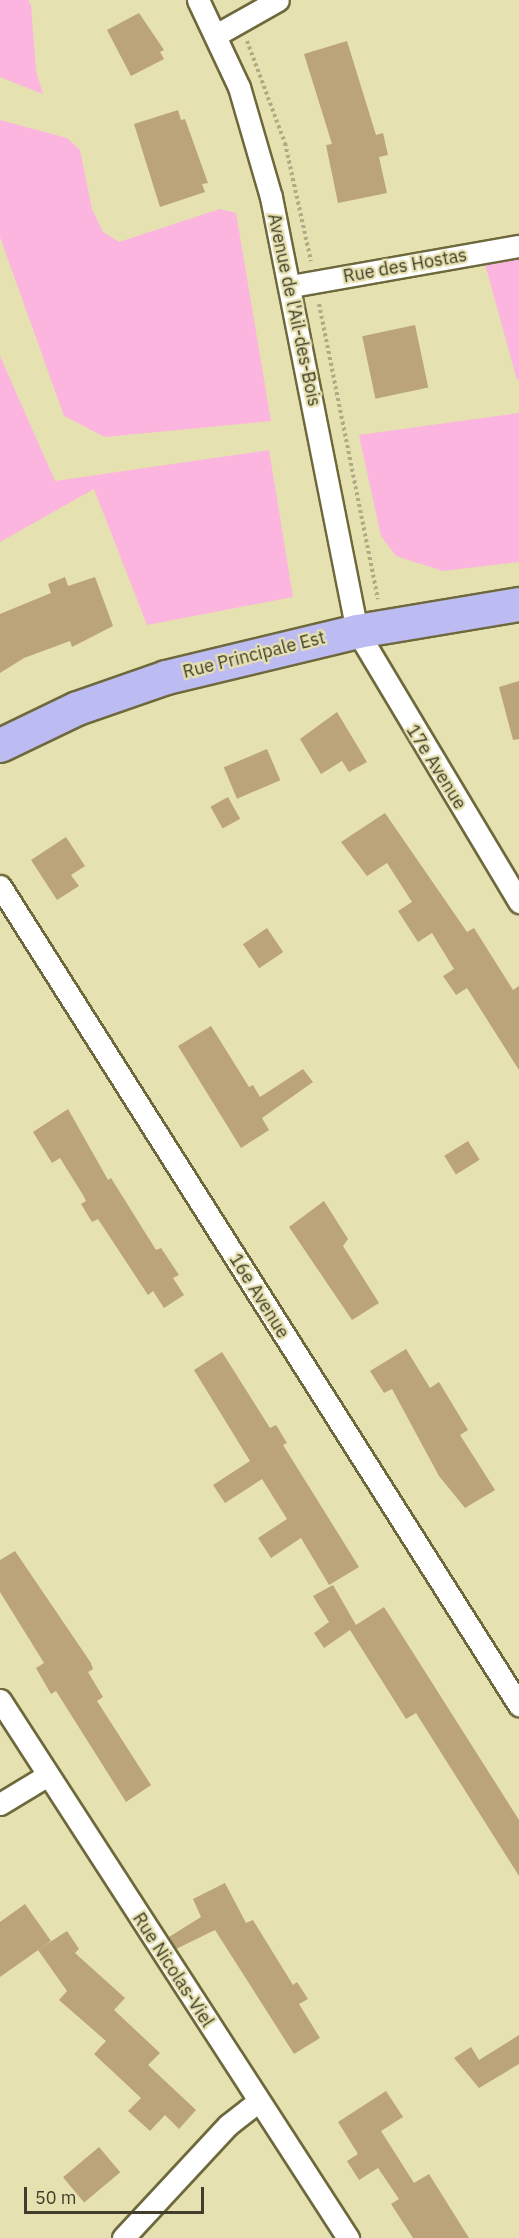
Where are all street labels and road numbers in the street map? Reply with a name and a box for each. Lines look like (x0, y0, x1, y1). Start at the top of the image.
street label: Avenue de l'Ail-des-Bois (263, 212, 325, 408)
street label: Rue des Hostas (341, 244, 469, 288)
street label: Rue Principale Est (181, 627, 327, 683)
street label: 17e Avenue (401, 721, 471, 813)
street label: 16e Avenue (224, 1250, 294, 1342)
street label: Rue Nicolas-Viel (128, 1909, 218, 2031)

